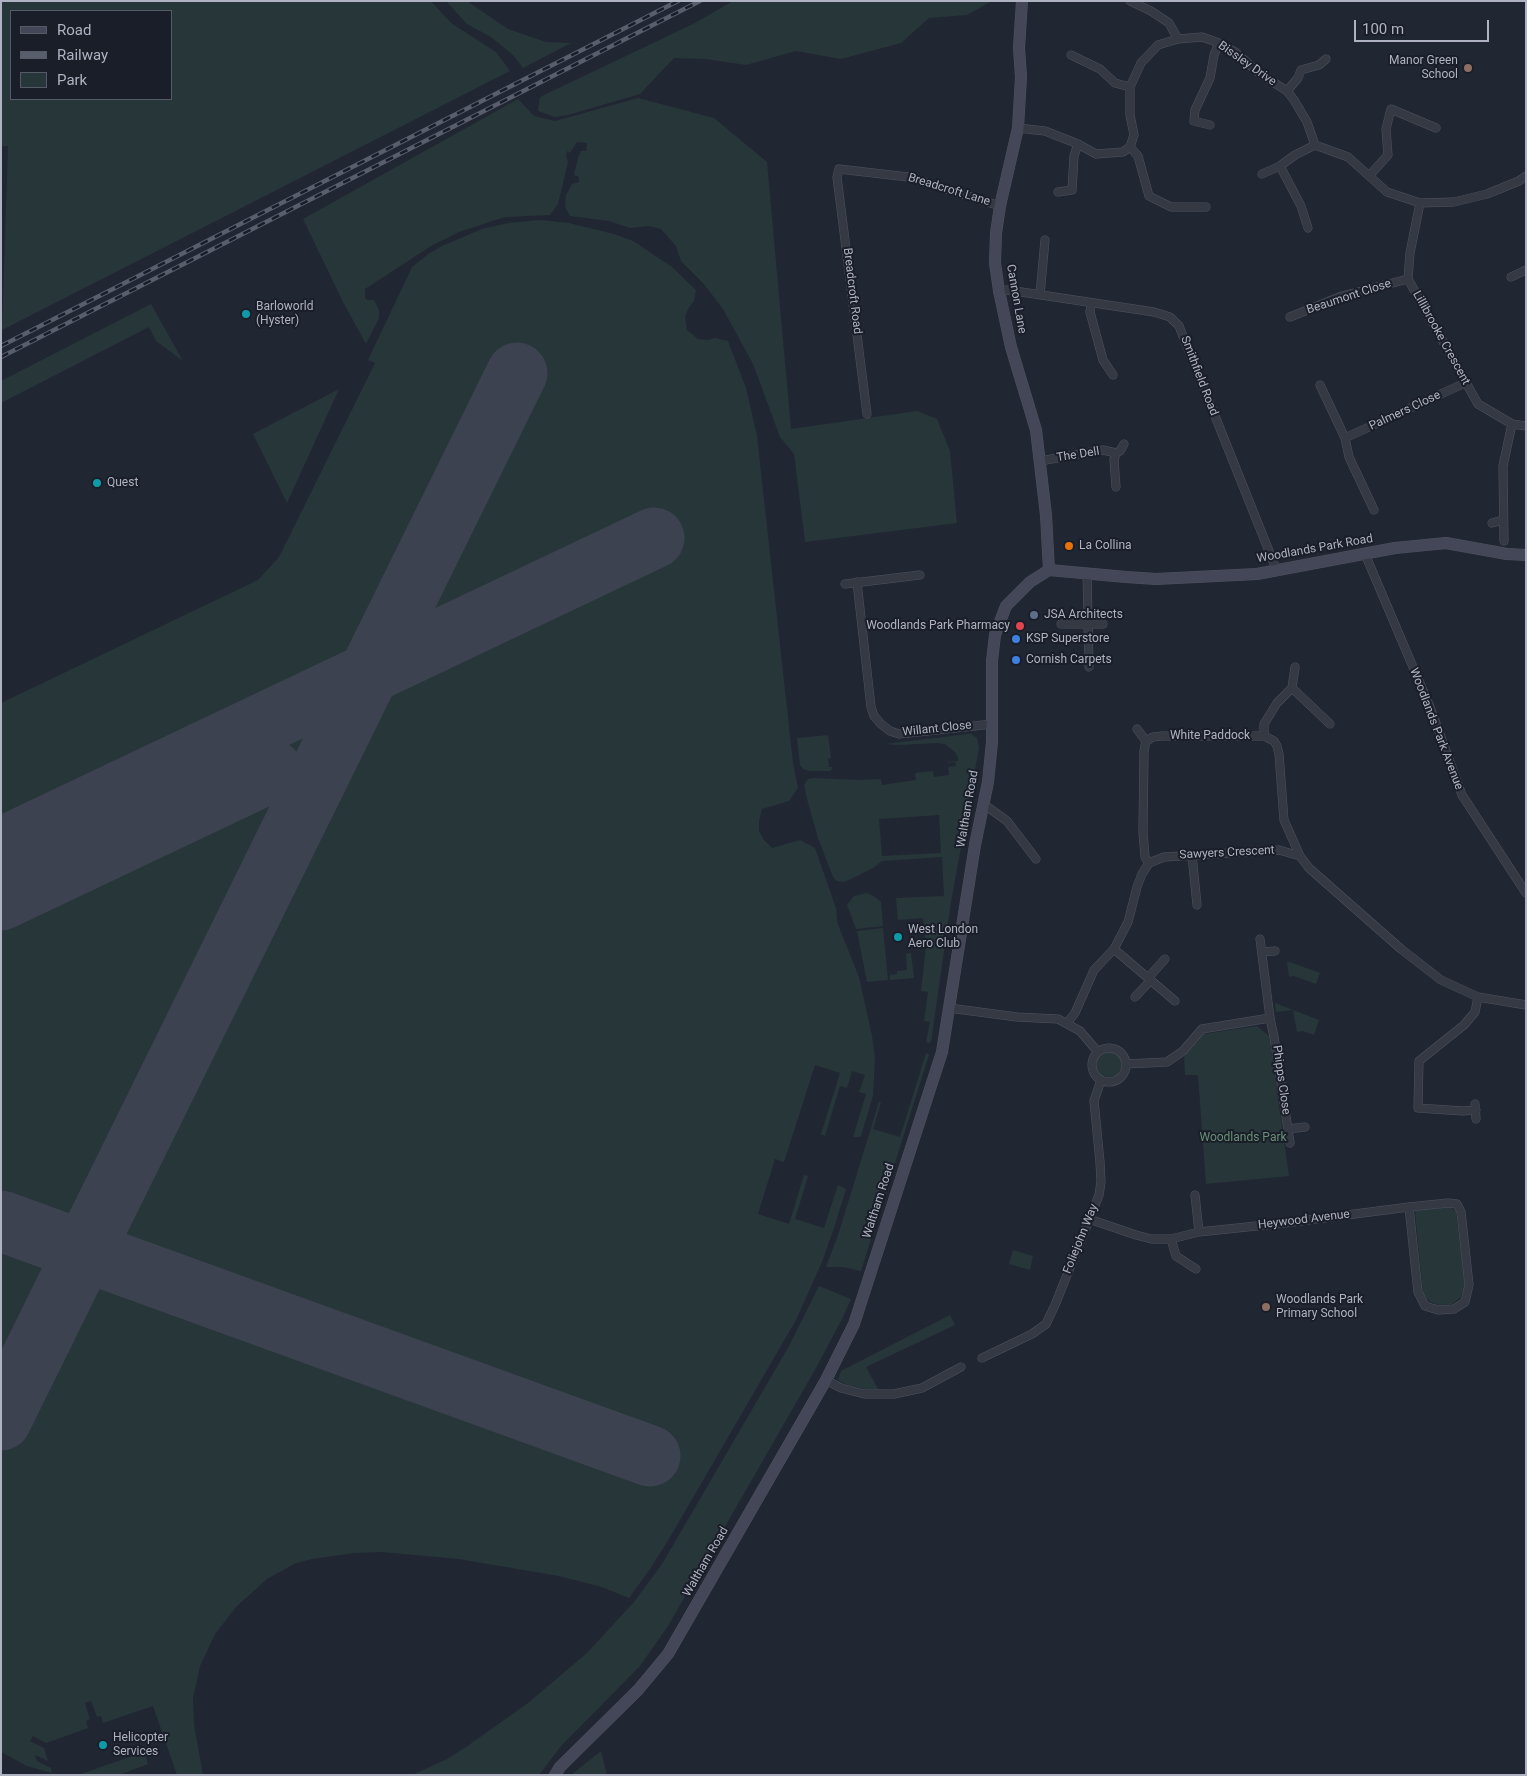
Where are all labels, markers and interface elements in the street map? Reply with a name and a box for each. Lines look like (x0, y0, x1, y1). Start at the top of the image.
legend (10, 10, 172, 100)
scale bar (1357, 10, 1492, 42)
text: 100 m (1362, 20, 1404, 38)
text: Road (57, 21, 91, 39)
street label: Bissley Drive (1215, 39, 1279, 89)
text: Railway (57, 46, 108, 64)
place label: Manor Green School (1389, 54, 1458, 82)
marker: Manor Green School (1462, 62, 1474, 74)
text: Park (57, 71, 87, 89)
street label: Breadcroft Lane (906, 171, 992, 209)
street label: Breadcroft Road (840, 247, 864, 335)
street label: Cannon Lane (1003, 263, 1029, 335)
street label: Beaumont Close (1305, 277, 1393, 317)
street label: Lillibrooke Crescent (1409, 288, 1473, 388)
place label: Barloworld (Hyster) (256, 300, 313, 328)
marker: Barloworld (Hyster) (240, 308, 252, 320)
street label: Smithfield Road (1177, 334, 1221, 418)
street label: Palmers Close (1367, 388, 1443, 434)
street label: The Dell (1056, 445, 1100, 465)
place label: Quest (107, 476, 138, 490)
marker: Quest (91, 477, 103, 489)
street label: Woodlands Park Road (1256, 532, 1374, 566)
place label: La Collina (1079, 539, 1132, 553)
marker: La Collina (1063, 540, 1075, 552)
place label: JSA Architects (1044, 608, 1123, 622)
marker: JSA Architects (1028, 609, 1040, 621)
place label: Woodlands Park Pharmacy (866, 619, 1010, 633)
marker: Woodlands Park Pharmacy (1014, 620, 1026, 632)
place label: KSP Superstore (1026, 632, 1109, 646)
marker: KSP Superstore (1010, 633, 1022, 645)
place label: Cornish Carpets (1026, 653, 1112, 667)
marker: Cornish Carpets (1010, 654, 1022, 666)
street label: Woodlands Park Avenue (1406, 666, 1466, 792)
street label: Willant Close (902, 718, 972, 740)
street label: White Paddock (1170, 729, 1250, 743)
street label: Waltham Road (954, 769, 982, 849)
street label: Sawyers Crescent (1179, 843, 1275, 863)
place label: West London Aero Club (908, 923, 978, 951)
marker: West London Aero Club (892, 931, 904, 943)
street label: Phipps Close (1269, 1044, 1293, 1116)
park label: Woodlands Park (1199, 1131, 1287, 1145)
street label: Waltham Road (860, 1162, 898, 1240)
street label: Foliejohn Way (1060, 1202, 1102, 1276)
street label: Heywood Avenue (1257, 1207, 1351, 1233)
place label: Woodlands Park Primary School (1276, 1293, 1363, 1321)
marker: Woodlands Park Primary School (1260, 1301, 1272, 1313)
street label: Waltham Road (680, 1525, 732, 1599)
place label: Helicopter Services (113, 1731, 168, 1759)
marker: Helicopter Services (97, 1739, 109, 1751)

